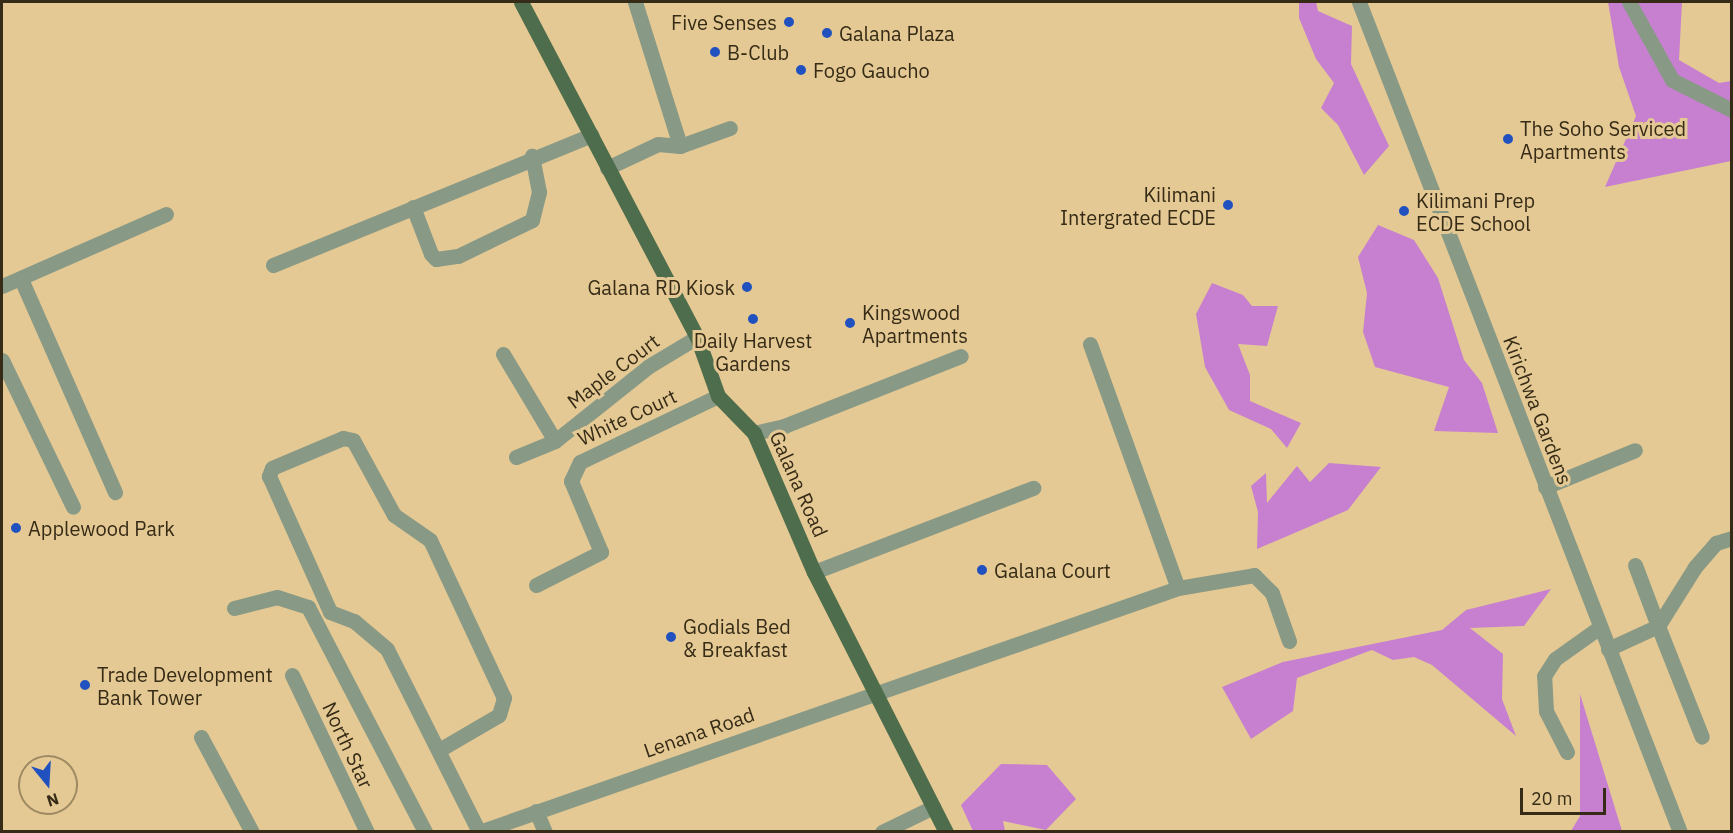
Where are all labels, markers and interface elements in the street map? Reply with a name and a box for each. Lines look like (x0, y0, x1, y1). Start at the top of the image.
place label: Five Senses (671, 10, 777, 34)
marker: Five Senses (782, 15, 796, 29)
place label: Galana Plaza (839, 21, 955, 45)
marker: Galana Plaza (820, 26, 834, 40)
place label: B-Club (727, 40, 789, 64)
marker: B-Club (708, 45, 722, 59)
place label: Fogo Gaucho (813, 58, 930, 82)
marker: Fogo Gaucho (794, 63, 808, 77)
place label: The Soho Serviced Apartments (1520, 116, 1686, 163)
marker: The Soho Serviced Apartments (1501, 132, 1515, 146)
place label: Kilimani Intergrated ECDE (1060, 182, 1216, 229)
place label: Kilimani Prep ECDE School (1416, 188, 1535, 235)
marker: Kilimani Intergrated ECDE (1221, 198, 1235, 212)
marker: Kilimani Prep ECDE School (1397, 204, 1411, 218)
place label: Galana RD Kiosk (587, 275, 735, 299)
marker: Galana RD Kiosk (740, 280, 754, 294)
place label: Kingswood Apartments (862, 300, 968, 347)
marker: Daily Harvest Gardens (746, 312, 760, 326)
marker: Kingswood Apartments (843, 316, 857, 330)
place label: Daily Harvest Gardens (694, 328, 812, 375)
street label: Maple Court (562, 329, 664, 413)
street label: Kirichwa Gardens (1499, 332, 1577, 488)
street label: White Court (574, 384, 680, 450)
street label: Galana Road (765, 427, 833, 541)
place label: Applewood Park (28, 516, 175, 540)
marker: Applewood Park (9, 521, 23, 535)
place label: Galana Court (994, 558, 1111, 582)
marker: Galana Court (975, 563, 989, 577)
place label: Godials Bed & Breakfast (683, 614, 791, 661)
marker: Godials Bed & Breakfast (664, 630, 678, 644)
place label: Trade Development Bank Tower (97, 662, 273, 709)
marker: Trade Development Bank Tower (78, 678, 92, 692)
street label: North Star (318, 698, 378, 792)
street label: Lenana Road (640, 702, 758, 762)
north arrow (18, 755, 78, 815)
scale bar (1523, 776, 1608, 814)
text: 20 m (1531, 787, 1573, 810)
text: N (44, 789, 62, 812)

